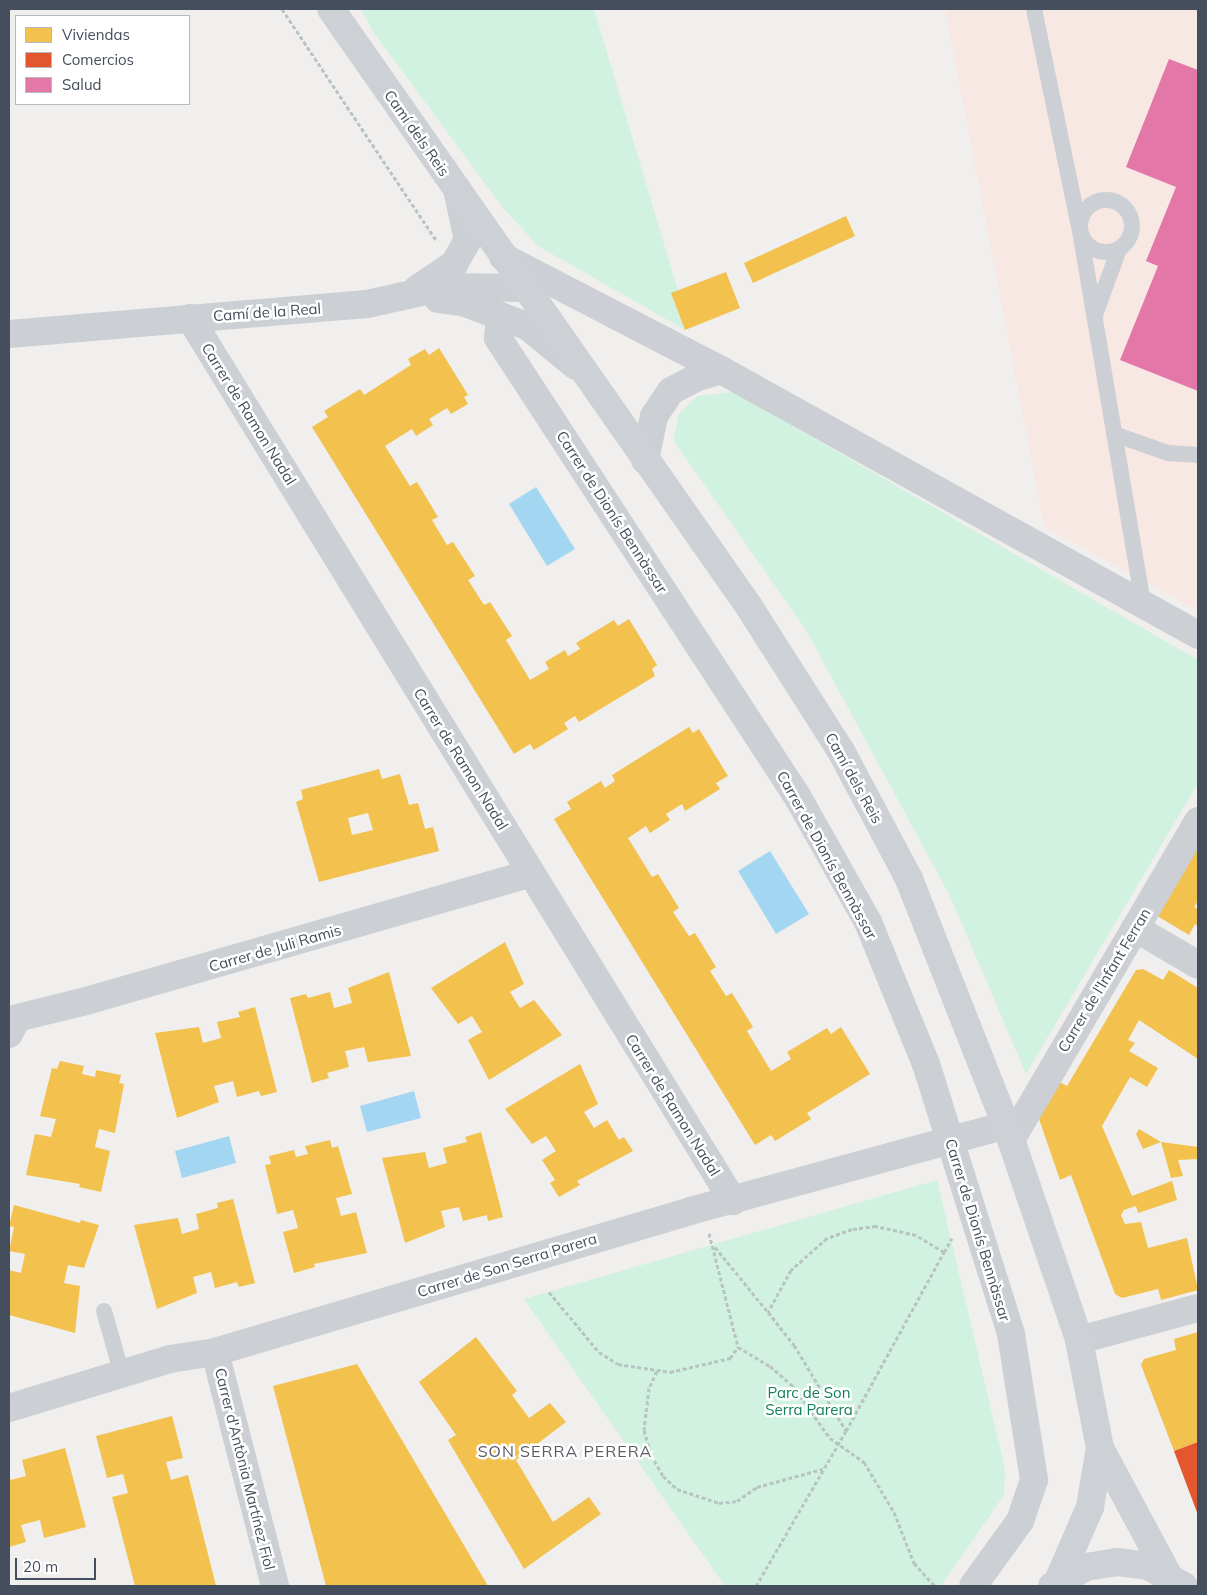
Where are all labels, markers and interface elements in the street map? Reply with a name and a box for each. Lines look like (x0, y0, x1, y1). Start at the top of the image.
legend (15, 15, 190, 105)
text: Viviendas (62, 25, 130, 44)
text: Comercios (62, 50, 134, 69)
text: Salud (62, 75, 102, 94)
street label: Camí dels Reis (381, 86, 453, 180)
street label: Camí de la Real (212, 299, 322, 325)
street label: Carrer de Ramon Nadal (198, 340, 300, 488)
street label: Carrer de Dionís Bennàssar (553, 428, 671, 596)
street label: Carrer de Ramon Nadal (410, 685, 512, 833)
street label: Camí dels Reis (822, 729, 886, 827)
street label: Carrer de Dionís Bennàssar (773, 768, 881, 942)
street label: Carrer de l'Infant Ferran (1054, 905, 1154, 1055)
street label: Carrer de Juli Ramis (207, 921, 343, 975)
street label: Carrer de Ramon Nadal (622, 1031, 724, 1179)
street label: Carrer de Dionís Bennàssar (942, 1137, 1014, 1323)
street label: Carrer de Son Serra Parera (415, 1229, 599, 1301)
street label: Carrer d'Antònia Martínez Fiol (211, 1366, 279, 1572)
park label: Parc de Son Serra Parera (765, 1383, 853, 1418)
district label: SON SERRA PERERA (476, 1441, 654, 1461)
scale bar (18, 1548, 99, 1580)
text: 20 m (23, 1557, 58, 1576)

